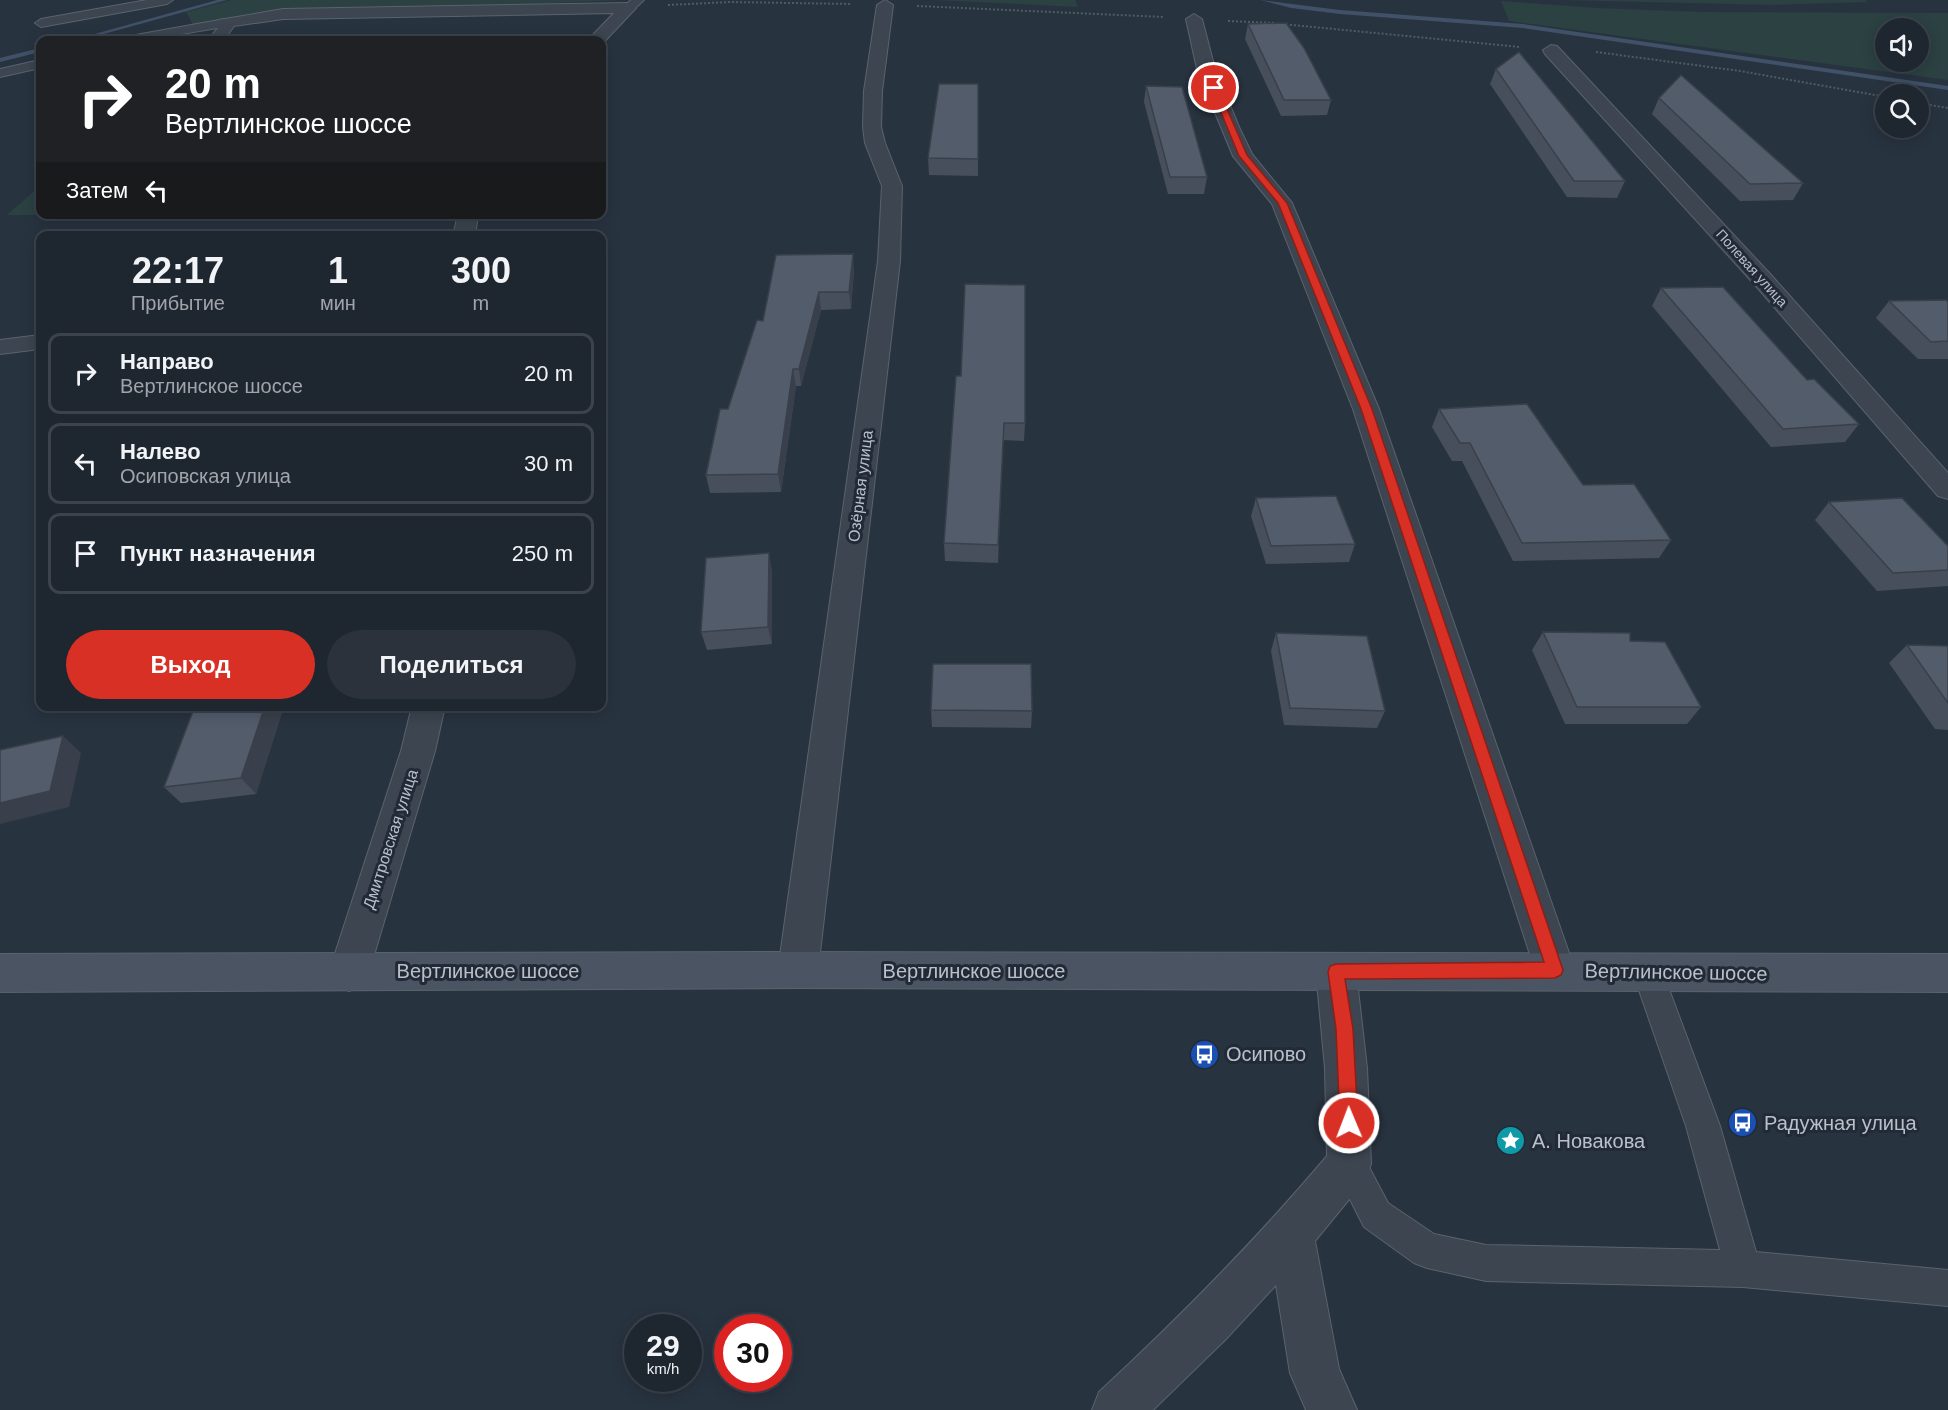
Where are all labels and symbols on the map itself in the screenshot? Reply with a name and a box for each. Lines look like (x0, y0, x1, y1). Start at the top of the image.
pin (1188, 62, 1239, 113)
street label: Полевая улица (1713, 226, 1791, 310)
street label: Озёрная улица (845, 429, 876, 543)
street label: Дмитровская улица (360, 767, 421, 911)
street label: Вертлинское шоссе (1584, 959, 1768, 985)
street label: Вертлинское шоссе (397, 960, 579, 982)
street label: Вертлинское шоссе (883, 960, 1065, 982)
bus stop icon: Осипово (1189, 1038, 1221, 1070)
place label: Осипово (1226, 1043, 1306, 1065)
position arrow (1317, 1091, 1381, 1155)
bus stop icon: Радужная улица (1727, 1107, 1759, 1139)
place label: Радужная улица (1764, 1112, 1917, 1134)
place icon: А. Новакова (1495, 1125, 1527, 1157)
place label: А. Новакова (1532, 1130, 1646, 1152)
speed limit sign: 30 (714, 1314, 792, 1392)

